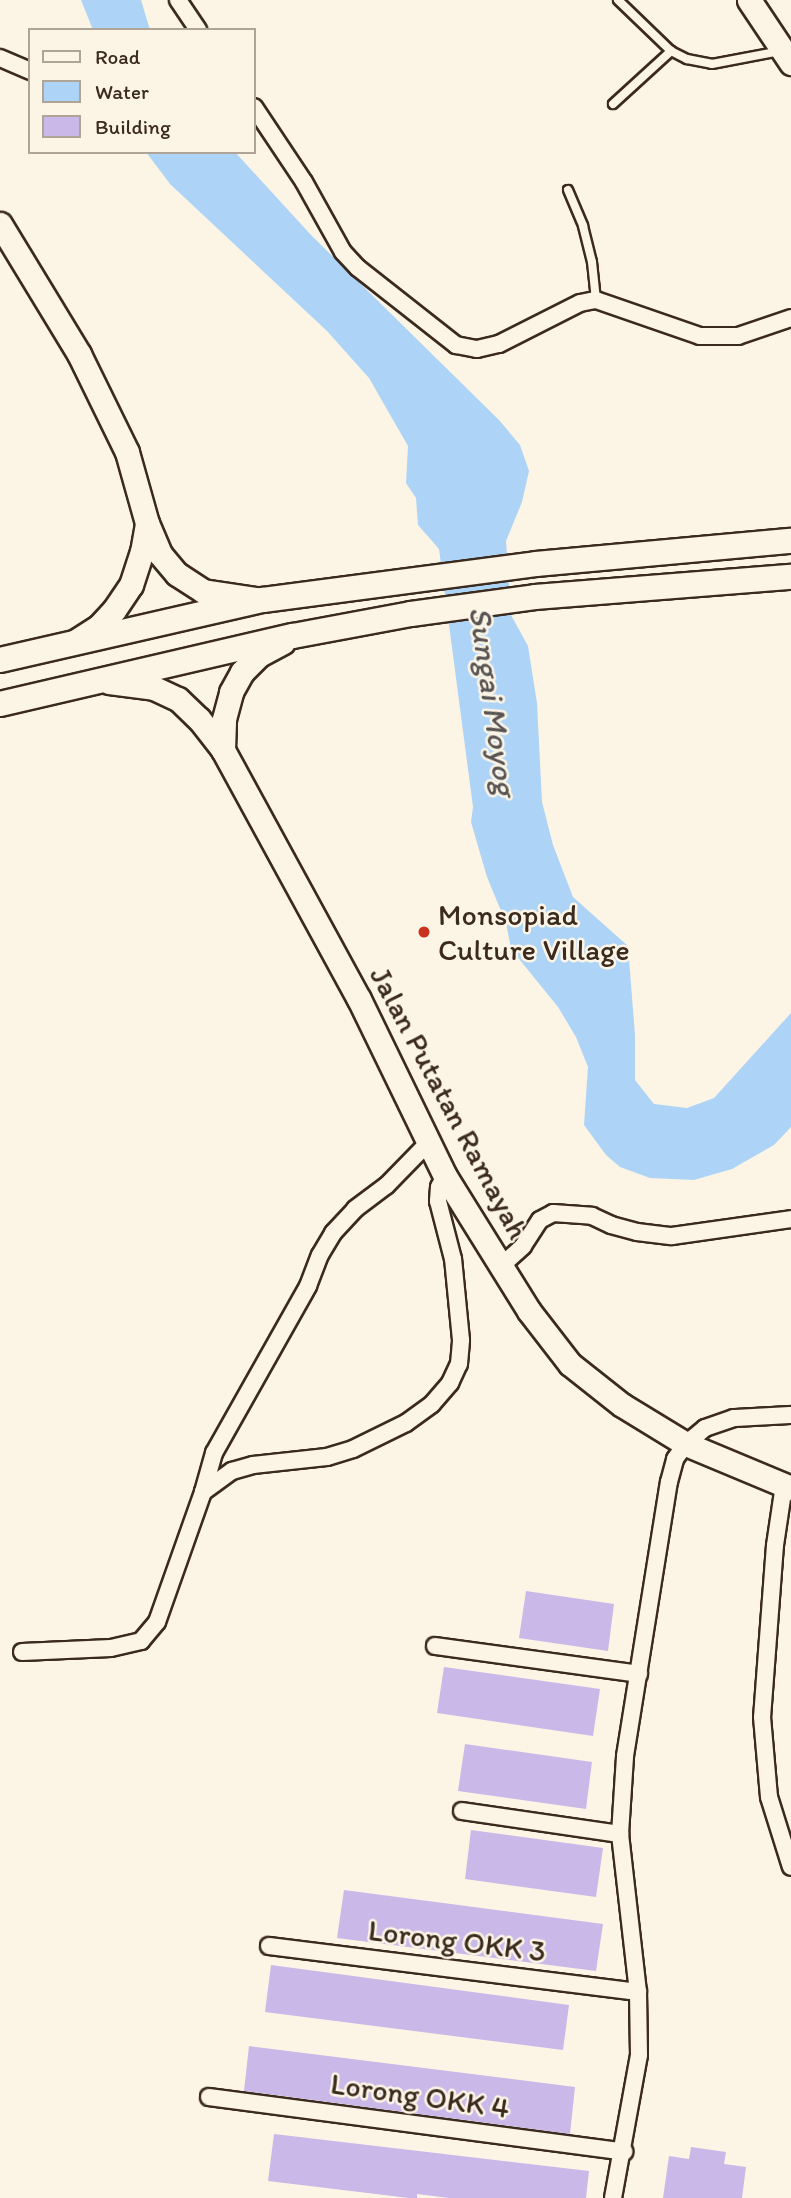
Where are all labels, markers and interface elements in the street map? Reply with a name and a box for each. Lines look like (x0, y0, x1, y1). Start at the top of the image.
legend (28, 28, 256, 154)
text: Road (95, 44, 140, 69)
text: Water (95, 79, 149, 104)
text: Building (95, 114, 171, 139)
water label: Sungai Moyog (461, 604, 525, 798)
place label: Monsopiad Culture Village (438, 897, 630, 968)
marker: Monsopiad Culture Village (416, 924, 432, 940)
street label: Jalan Putatan Ramayah (361, 960, 537, 1246)
street label: Lorong OKK 3 (366, 1912, 548, 1970)
street label: Lorong OKK 4 (328, 2066, 512, 2126)

